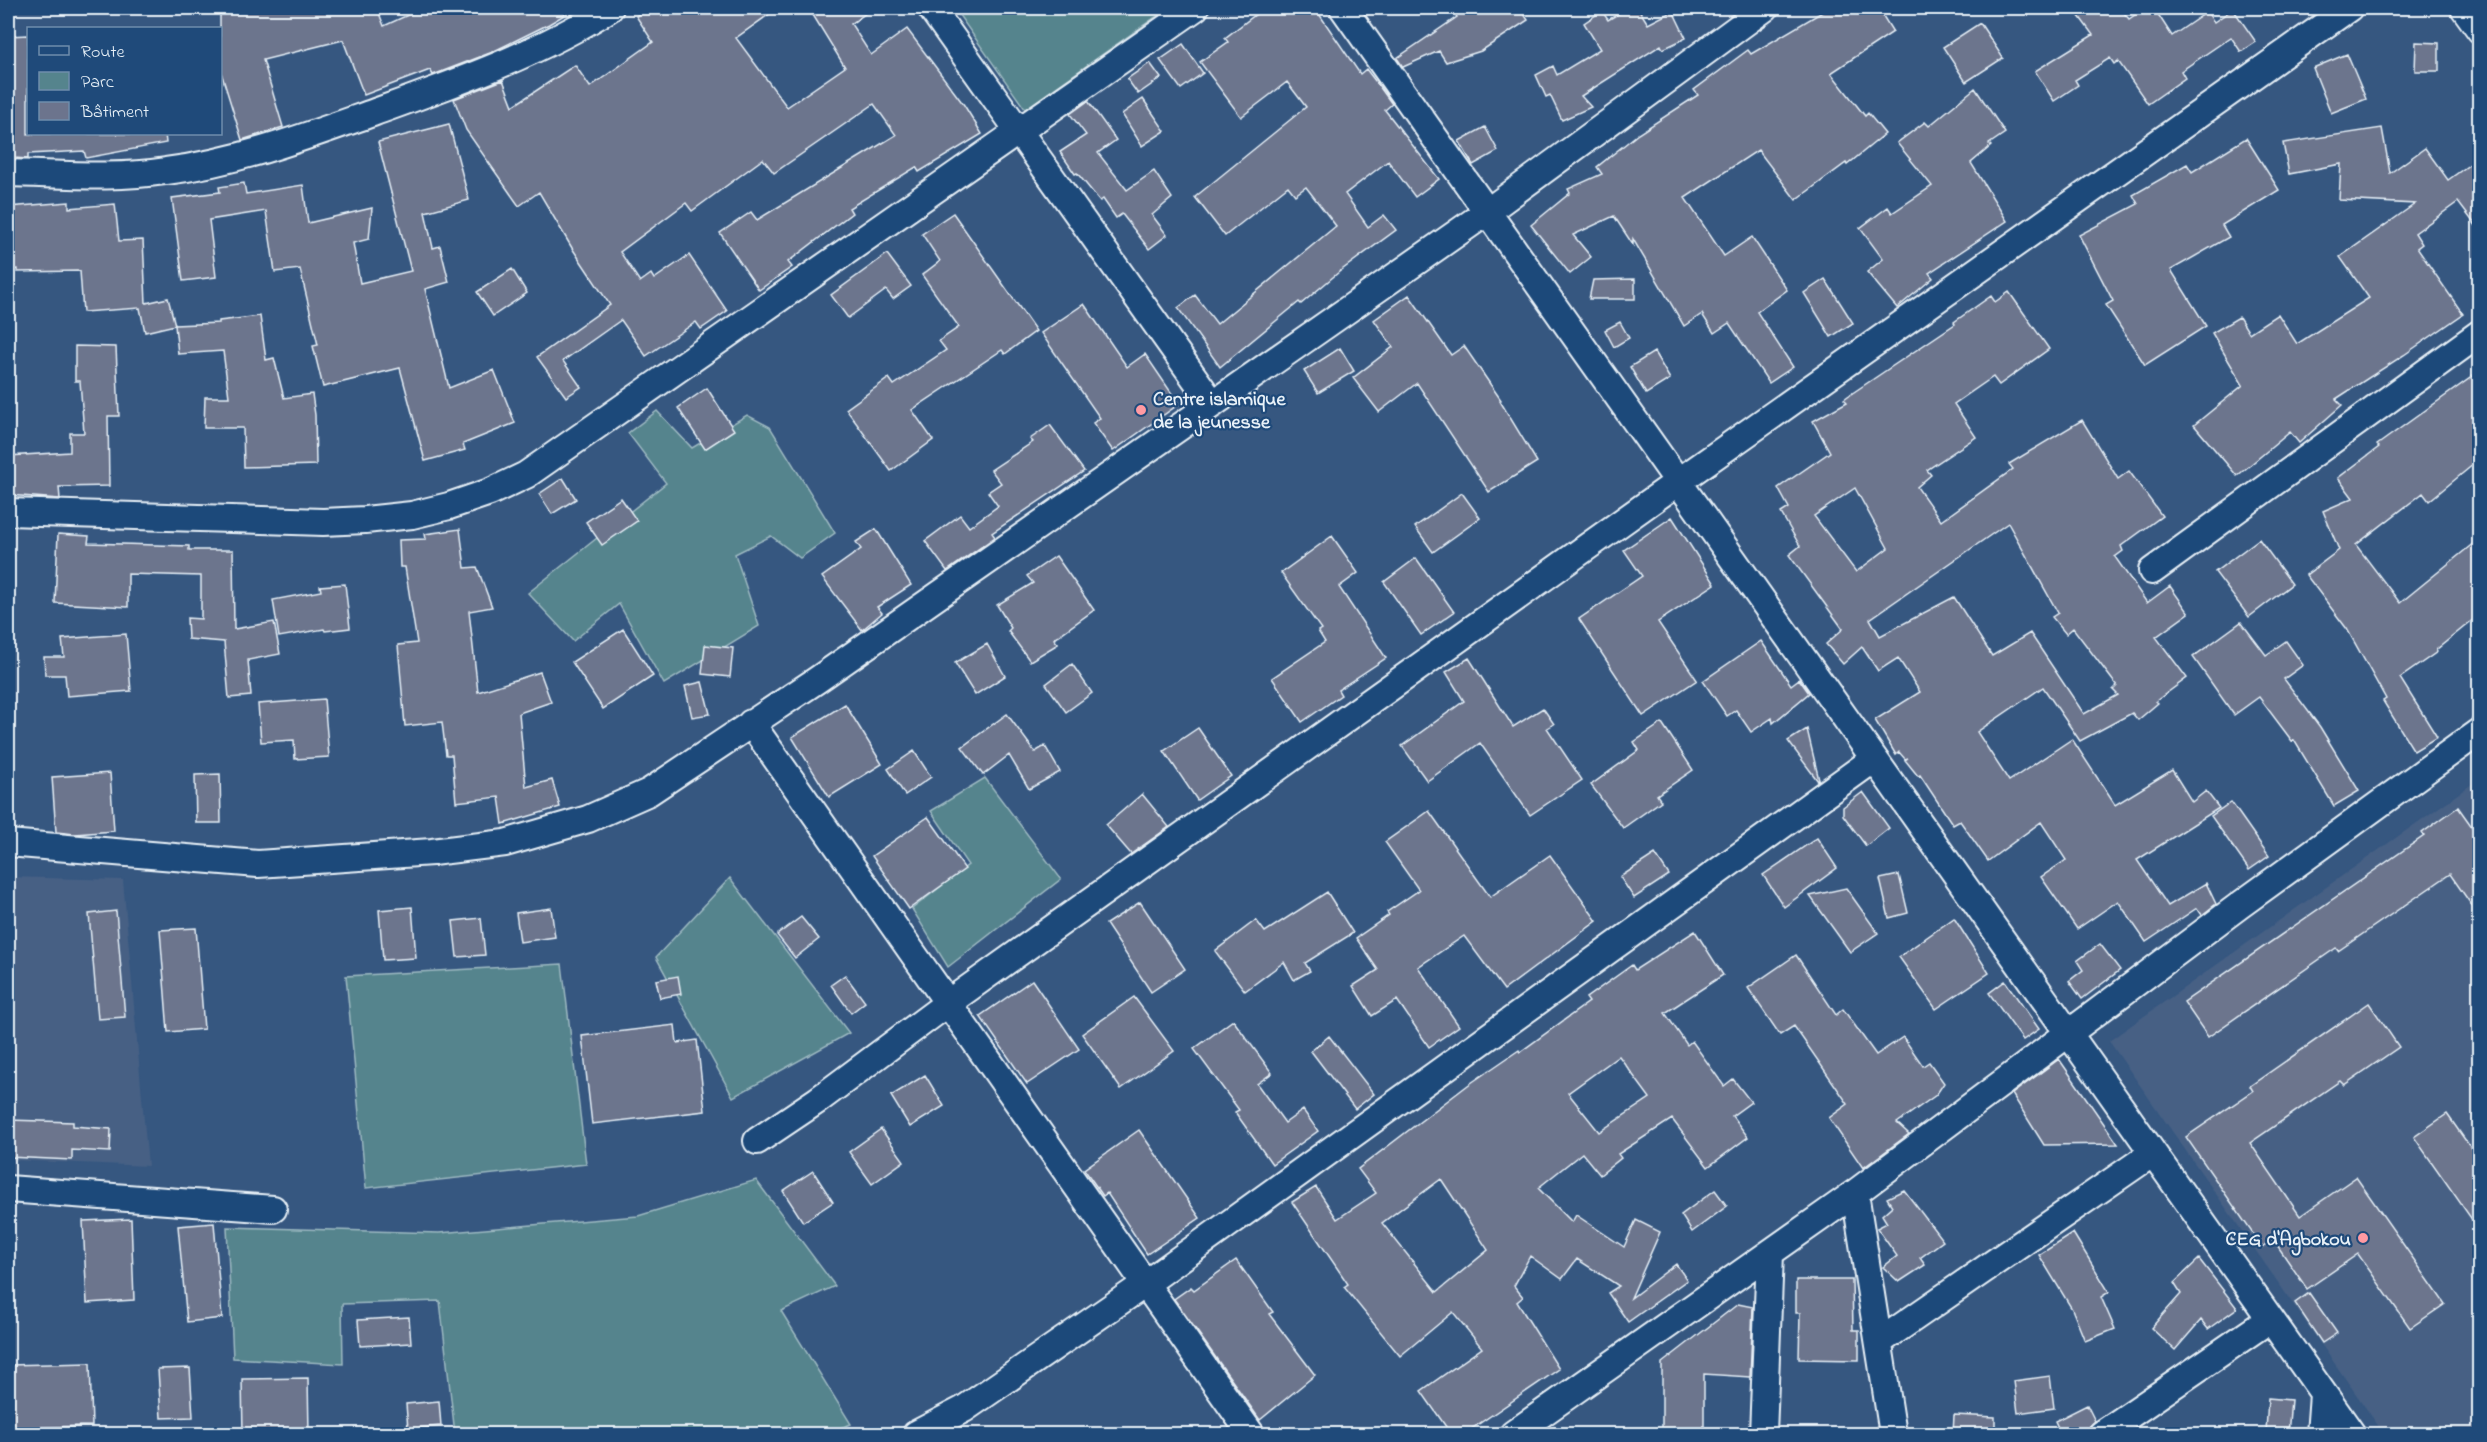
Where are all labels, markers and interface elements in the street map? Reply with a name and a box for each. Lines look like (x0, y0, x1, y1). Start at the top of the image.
legend (27, 27, 222, 135)
text: Route (81, 40, 126, 66)
text: Parc (81, 70, 114, 96)
text: Bâtiment (80, 100, 149, 126)
place label: Centre islamique de la jeunesse (1153, 386, 1286, 438)
marker: Centre islamique de la jeunesse (1134, 403, 1148, 417)
place label: CEG d'Agbokou (2226, 1226, 2351, 1256)
marker: CEG d'Agbokou (2356, 1231, 2370, 1245)

